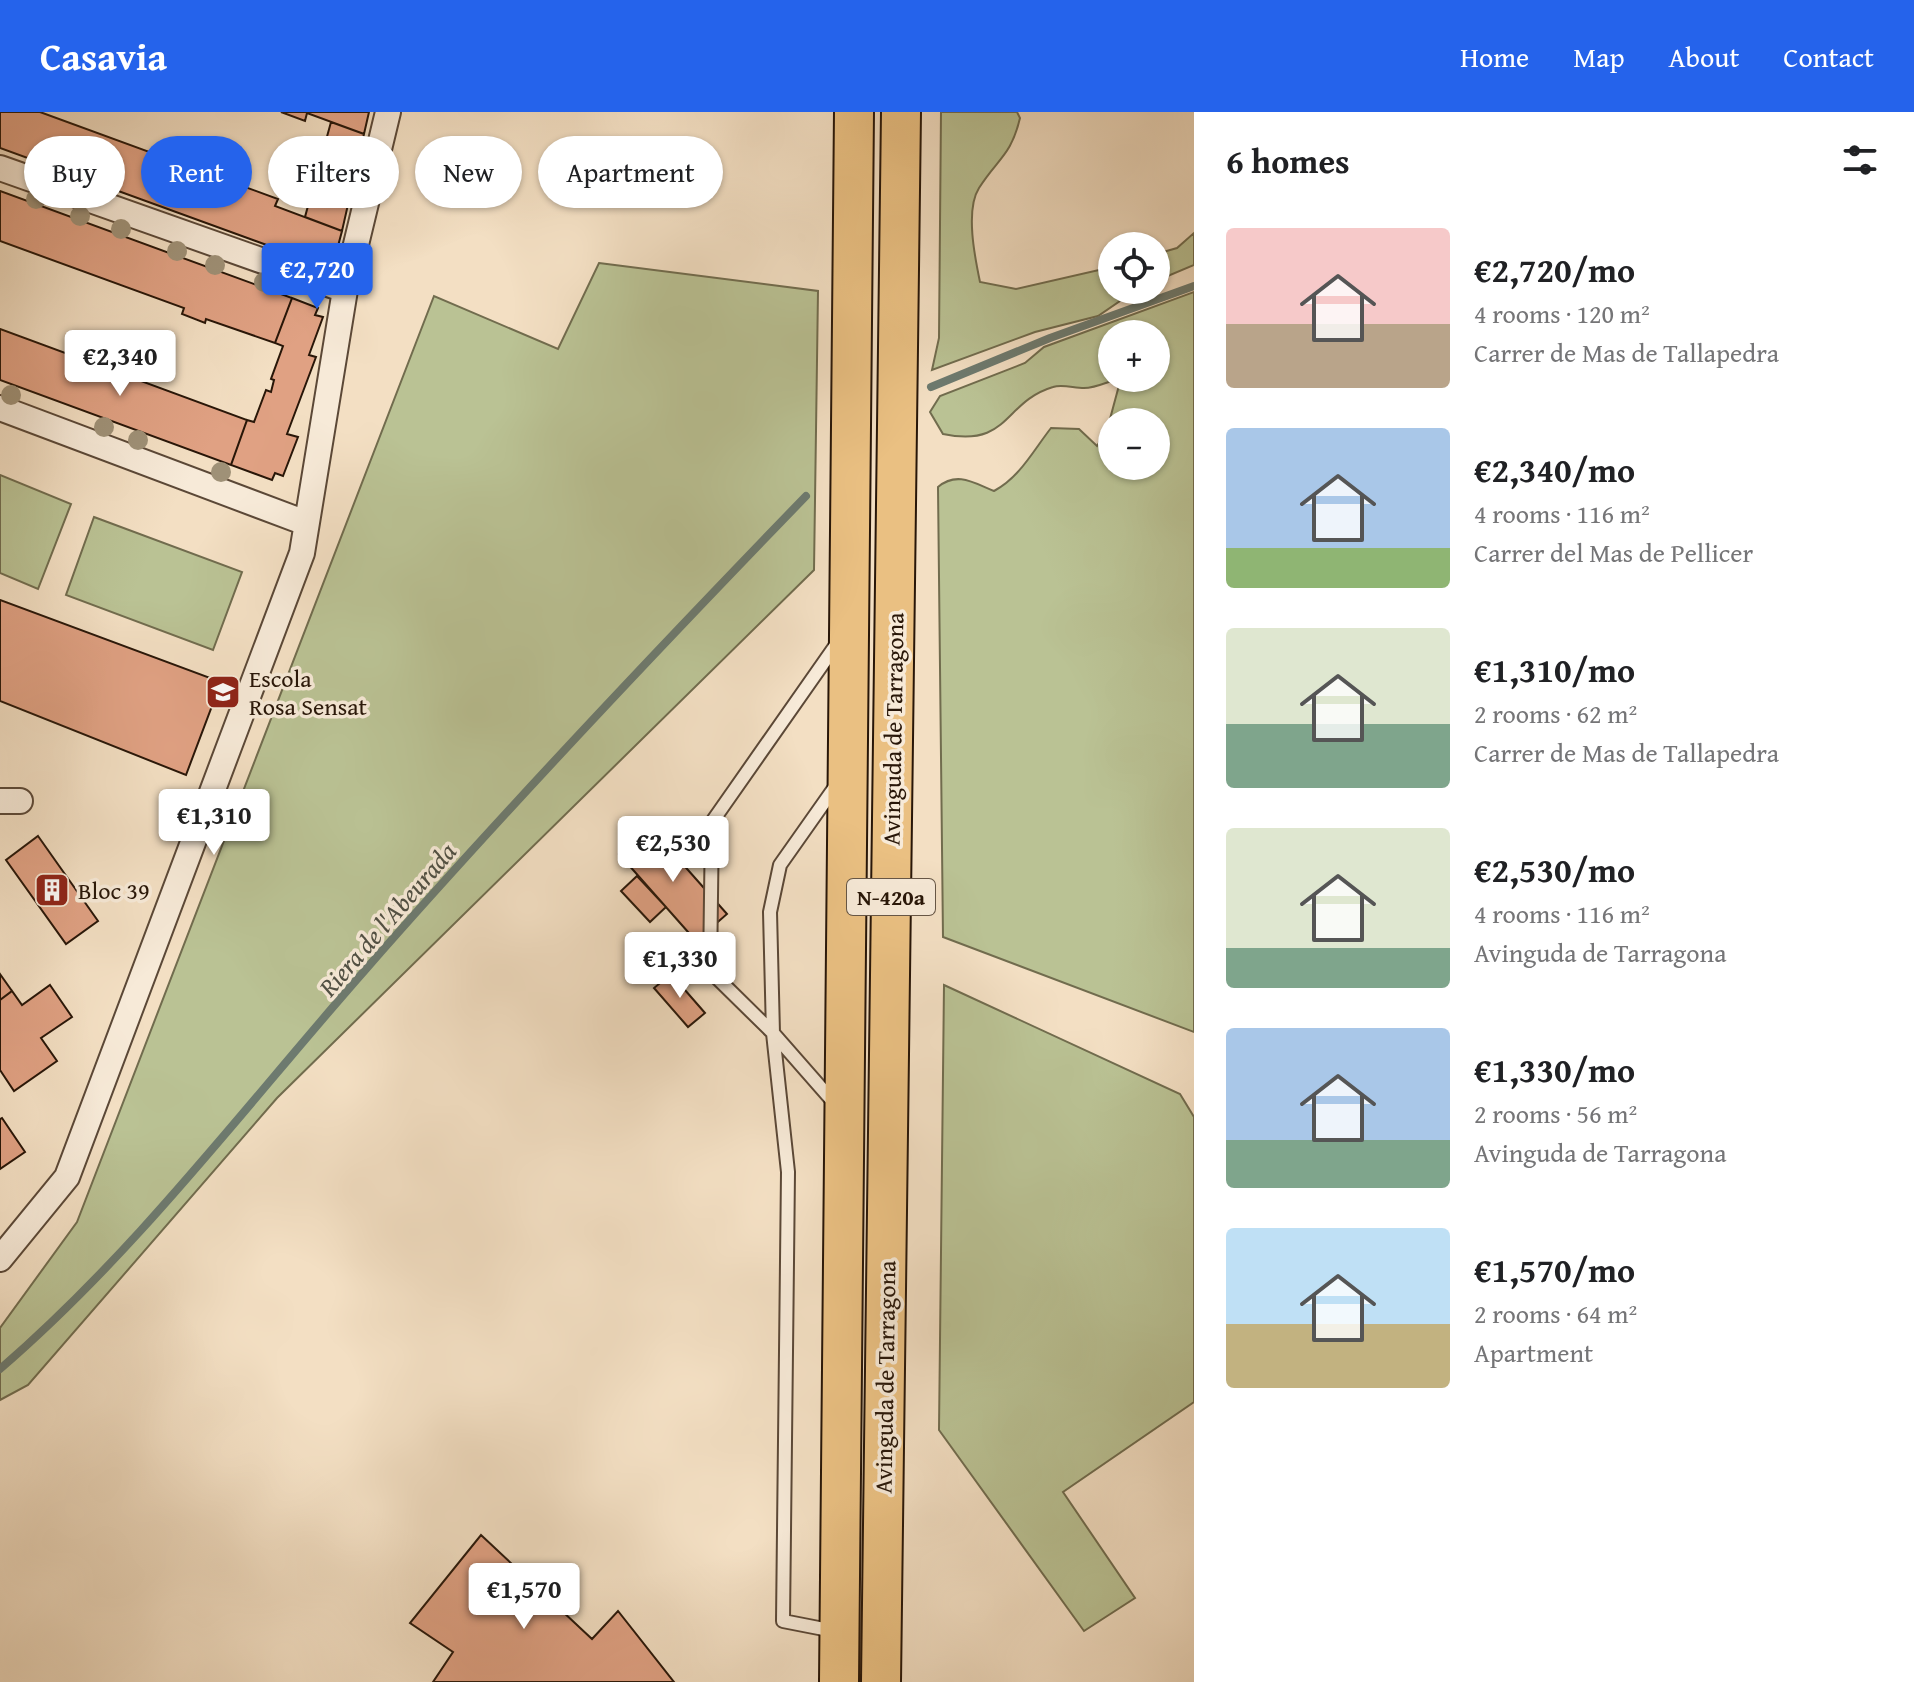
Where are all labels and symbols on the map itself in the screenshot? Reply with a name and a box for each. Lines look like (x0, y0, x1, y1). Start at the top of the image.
pin: €2,720 (252, 243, 382, 311)
pin: €2,340 (55, 330, 185, 398)
street label: Avinguda de Tarragona (873, 612, 913, 846)
place label: Escola Rosa Sensat (249, 661, 368, 724)
school or university icon: Escola Rosa Sensat (204, 673, 242, 711)
pin: €1,310 (149, 789, 279, 857)
pin: €2,530 (608, 816, 738, 884)
water label: Riera de l'Abeurada (308, 833, 465, 1006)
building icon: Bloc 39 (33, 871, 71, 909)
place label: Bloc 39 (78, 873, 150, 908)
road number: N-420a (847, 879, 935, 915)
pin: €1,330 (615, 932, 745, 1000)
street label: Avinguda de Tarragona (865, 1260, 905, 1494)
pin: €1,570 (459, 1563, 589, 1631)

